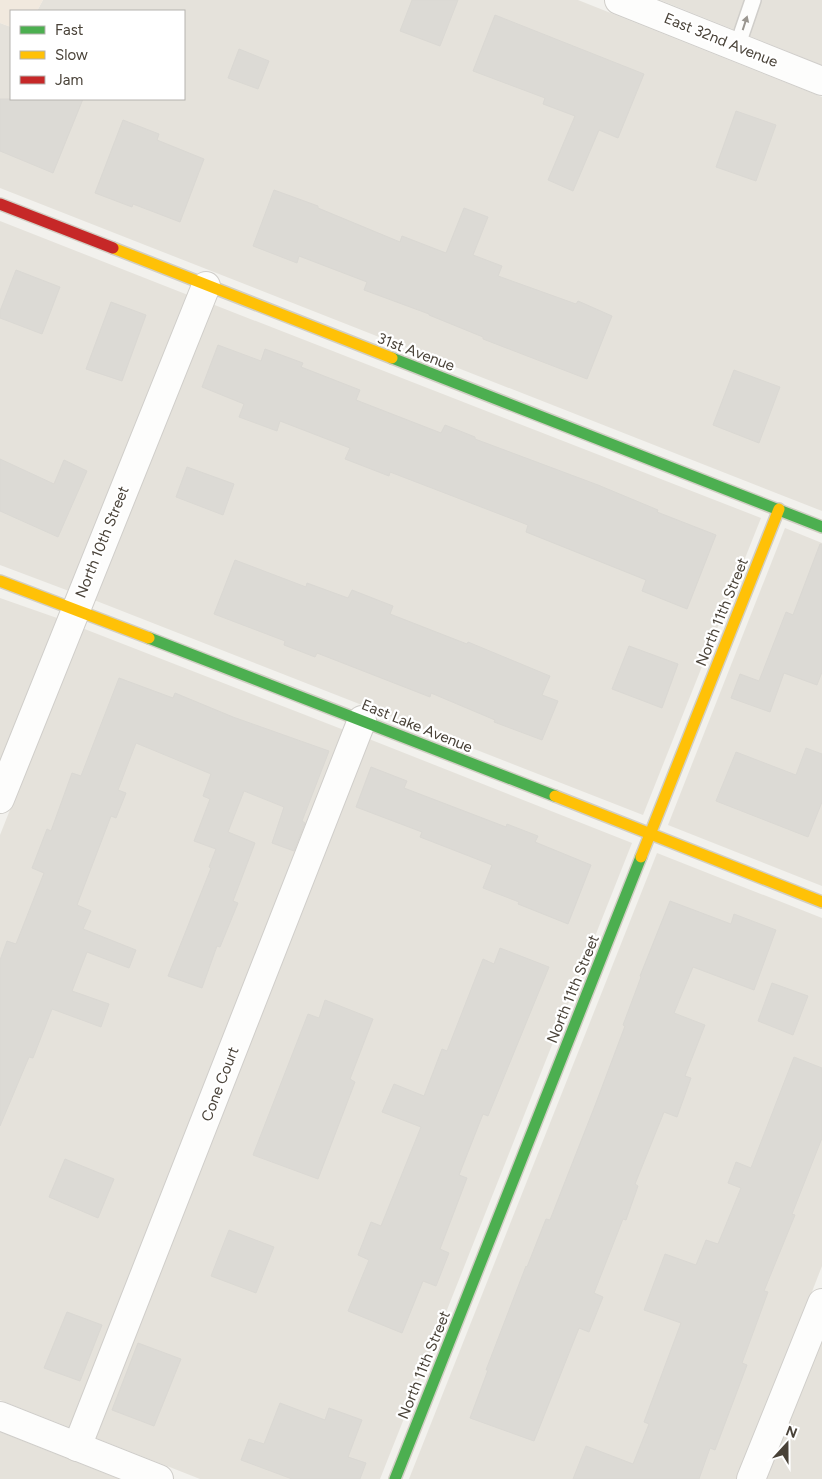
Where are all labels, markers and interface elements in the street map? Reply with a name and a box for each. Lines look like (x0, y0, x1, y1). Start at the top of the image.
street label: East 32nd Avenue (662, 9, 780, 71)
legend (10, 10, 185, 100)
one-way arrow (742, 16, 749, 31)
text: Fast (55, 21, 84, 39)
text: Slow (55, 46, 88, 64)
text: Jam (55, 71, 83, 89)
street label: 31st Avenue (375, 329, 457, 375)
street label: North 10th Street (71, 483, 133, 600)
street label: North 11th Street (692, 555, 752, 669)
street label: East Lake Avenue (359, 696, 475, 756)
street label: North 11th Street (543, 932, 603, 1046)
street label: Cone Court (198, 1044, 243, 1124)
street label: North 11th Street (394, 1308, 454, 1422)
north arrow (762, 1419, 812, 1469)
text: N (783, 1422, 800, 1442)

